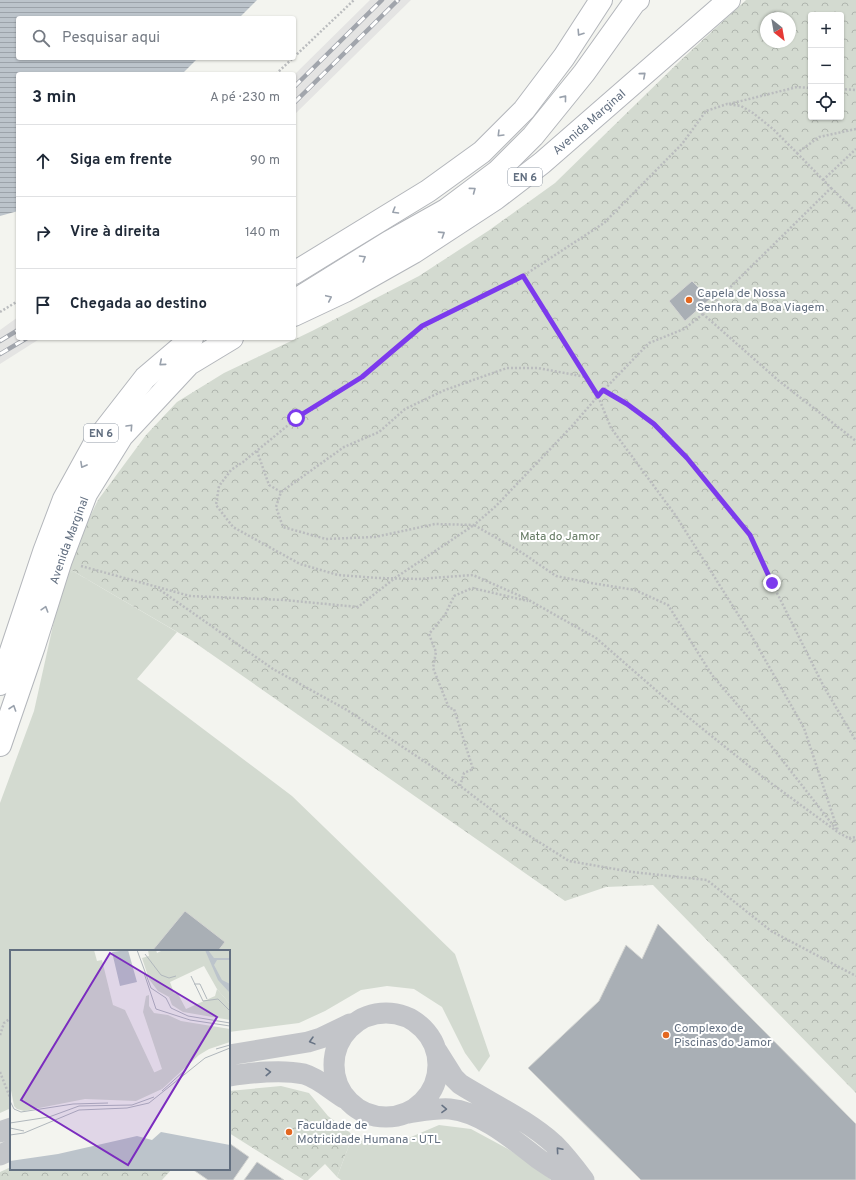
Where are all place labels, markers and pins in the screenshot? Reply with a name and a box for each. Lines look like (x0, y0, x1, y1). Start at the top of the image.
place label: Capela de Nossa Senhora da Boa Viagem (697, 286, 825, 316)
marker: Capela de Nossa Senhora da Boa Viagem (684, 295, 694, 305)
place label: Complexo de Piscinas do Jamor (674, 1021, 772, 1051)
marker: Complexo de Piscinas do Jamor (661, 1030, 671, 1040)
place label: Faculdade de Motricidade Humana - UTL (297, 1118, 441, 1148)
marker: Faculdade de Motricidade Humana - UTL (284, 1127, 294, 1137)

